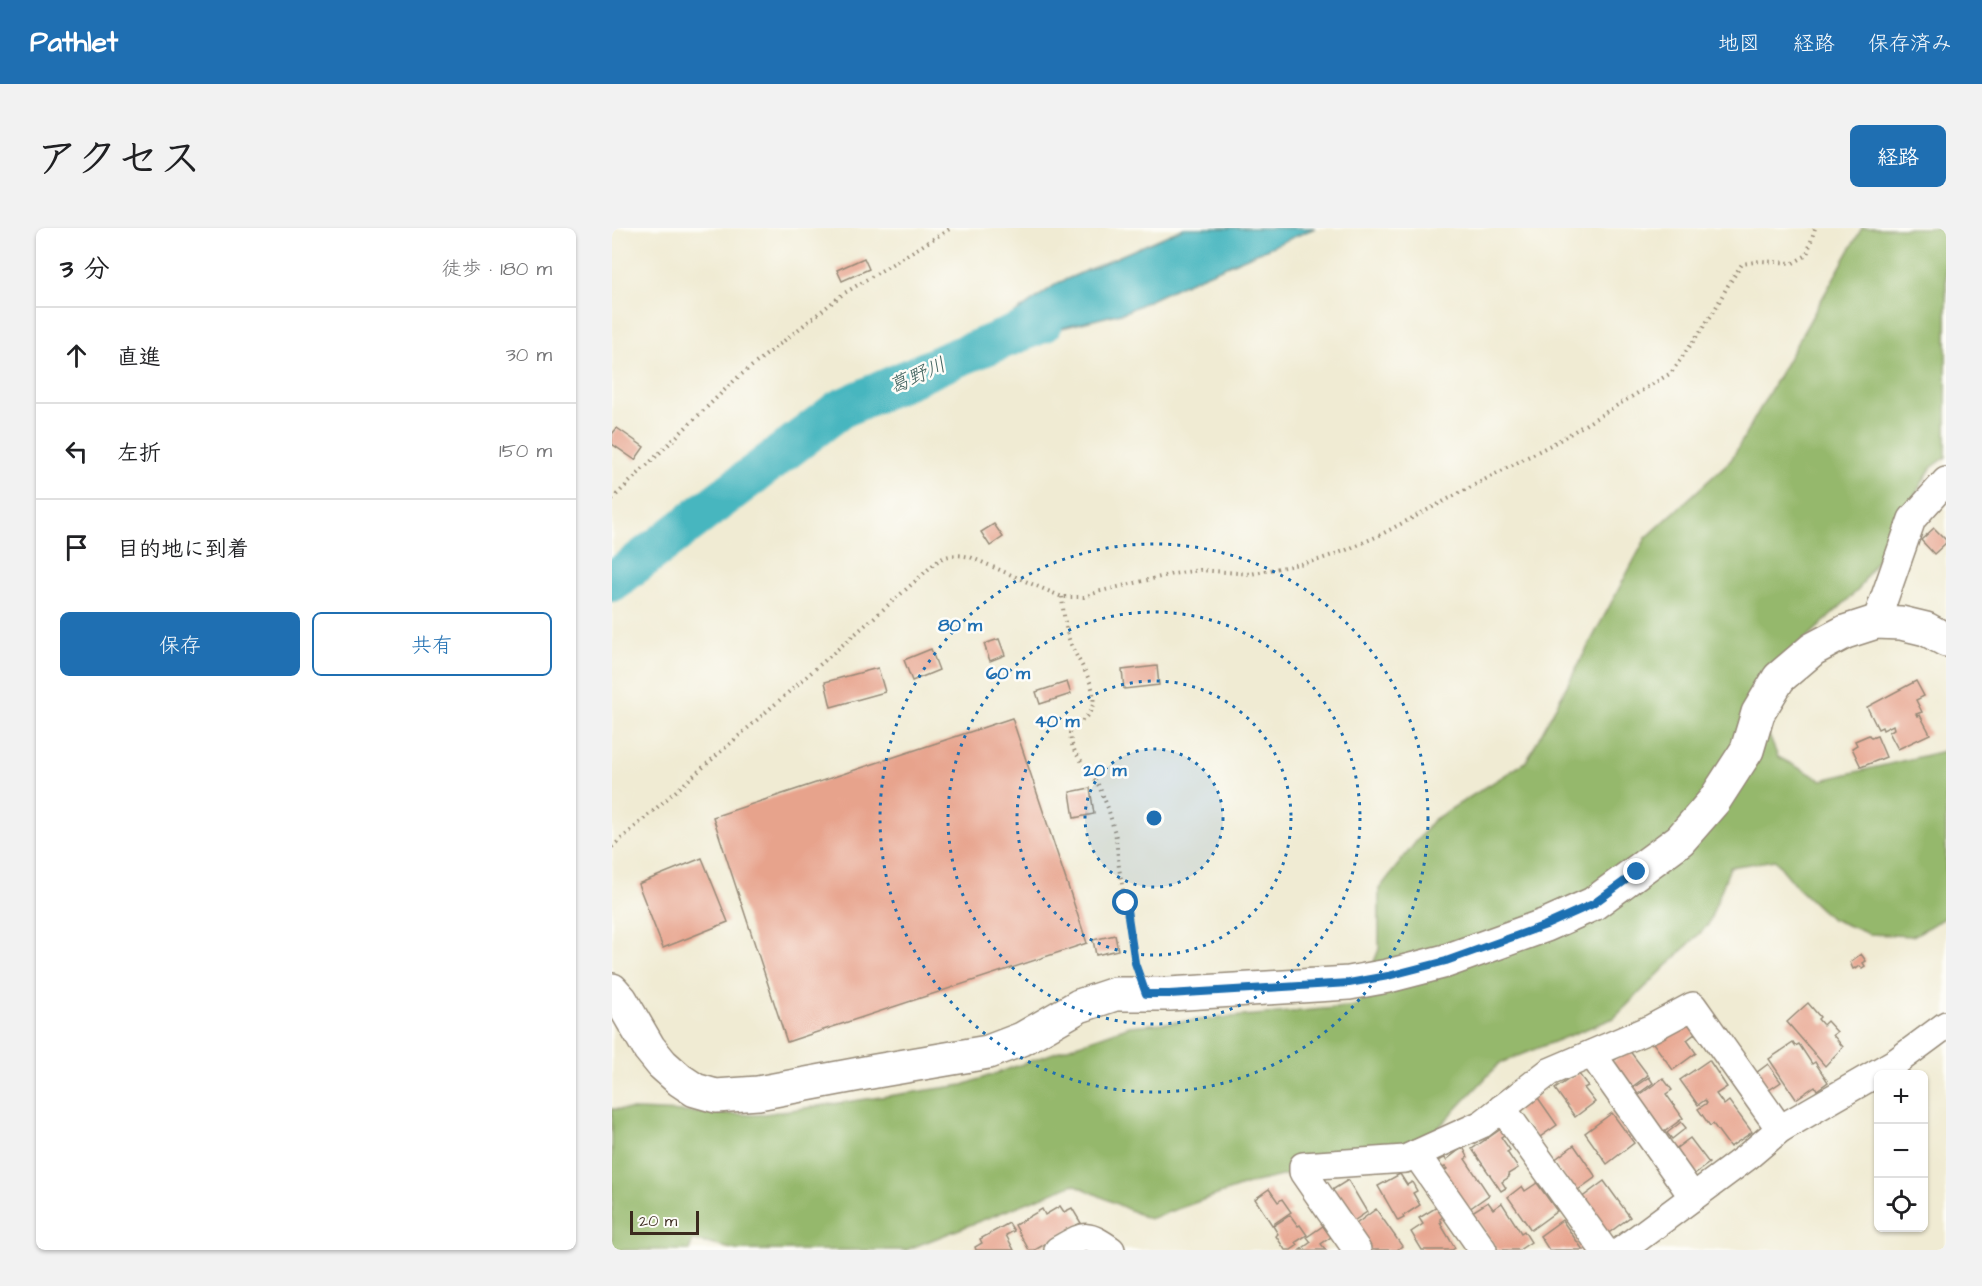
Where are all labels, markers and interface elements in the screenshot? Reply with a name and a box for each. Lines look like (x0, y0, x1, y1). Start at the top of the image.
text: Pathlet (30, 23, 118, 62)
text: 地図 (1718, 29, 1760, 58)
text: 経路 (1793, 29, 1835, 58)
text: 保存済み (1868, 29, 1952, 58)
button: 経路 (1850, 125, 1946, 187)
text: アクセス (36, 131, 201, 189)
text: 3 分 (60, 251, 110, 287)
text: 徒歩 · 180 m (441, 255, 552, 283)
icon: ahead (60, 339, 93, 372)
text: 30 m (506, 341, 552, 369)
text: 直進 (117, 342, 161, 373)
water label: 葛野川 (884, 351, 951, 401)
icon: left (60, 435, 93, 468)
text: 150 m (499, 437, 552, 465)
text: 左折 (117, 438, 161, 469)
icon: arrive (60, 531, 93, 564)
text: 目的地に到着 (117, 534, 249, 565)
button: 保存 (60, 612, 300, 676)
button: 共有 (312, 612, 552, 676)
text: 80 m (938, 613, 983, 638)
text: 60 m (986, 661, 1031, 686)
text: 40 m (1035, 709, 1080, 734)
text: 20 m (1083, 758, 1127, 783)
centre of rings (1144, 808, 1164, 828)
route end (1623, 858, 1649, 884)
route start (1112, 889, 1138, 915)
map controls (1874, 1070, 1928, 1232)
button: + (1874, 1070, 1928, 1124)
button: − (1874, 1124, 1928, 1178)
button: locate (1874, 1178, 1928, 1232)
scale bar (630, 1208, 699, 1236)
text: 20 m (639, 1210, 677, 1232)

